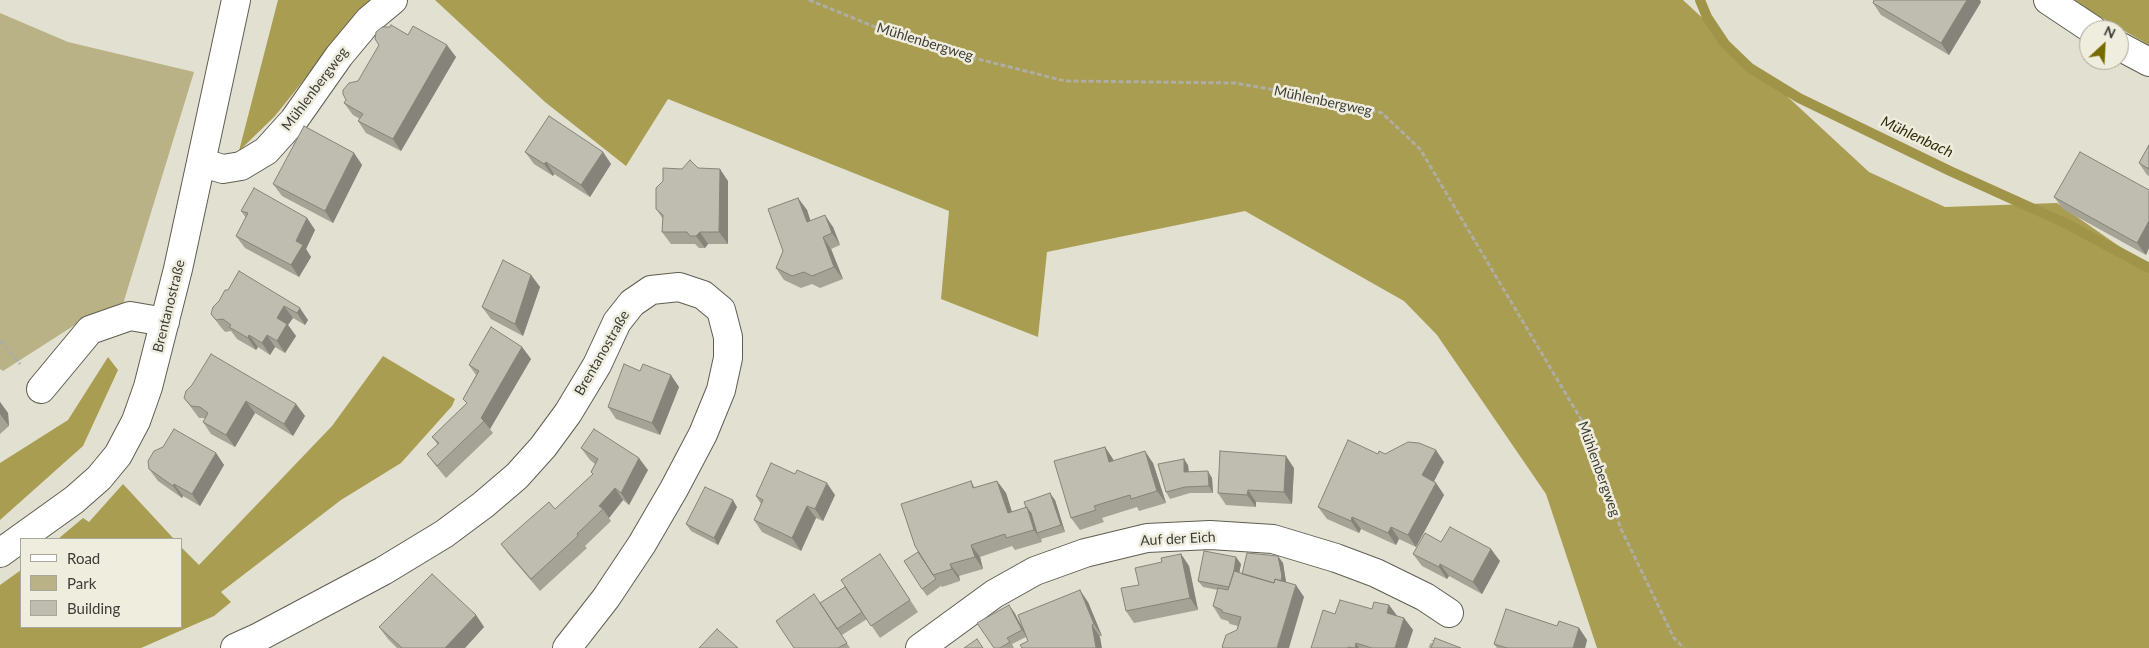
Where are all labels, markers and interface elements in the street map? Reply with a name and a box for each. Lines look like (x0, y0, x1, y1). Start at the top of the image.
street label: Mühlenbergweg (875, 19, 975, 65)
north arrow (2079, 20, 2129, 70)
text: N (2102, 22, 2119, 42)
street label: Mühlenbergweg (278, 44, 352, 134)
street label: Mühlenbergweg (1272, 82, 1374, 120)
water label: Mühlenbach (1878, 112, 1956, 162)
street label: Brentanostraße (149, 258, 189, 354)
street label: Brentanostraße (571, 308, 633, 398)
street label: Mühlenbergweg (1574, 419, 1624, 519)
street label: Auf der Eich (1140, 529, 1216, 549)
legend (20, 538, 182, 628)
text: Road (67, 549, 100, 567)
text: Park (67, 574, 96, 592)
text: Building (67, 599, 120, 617)

